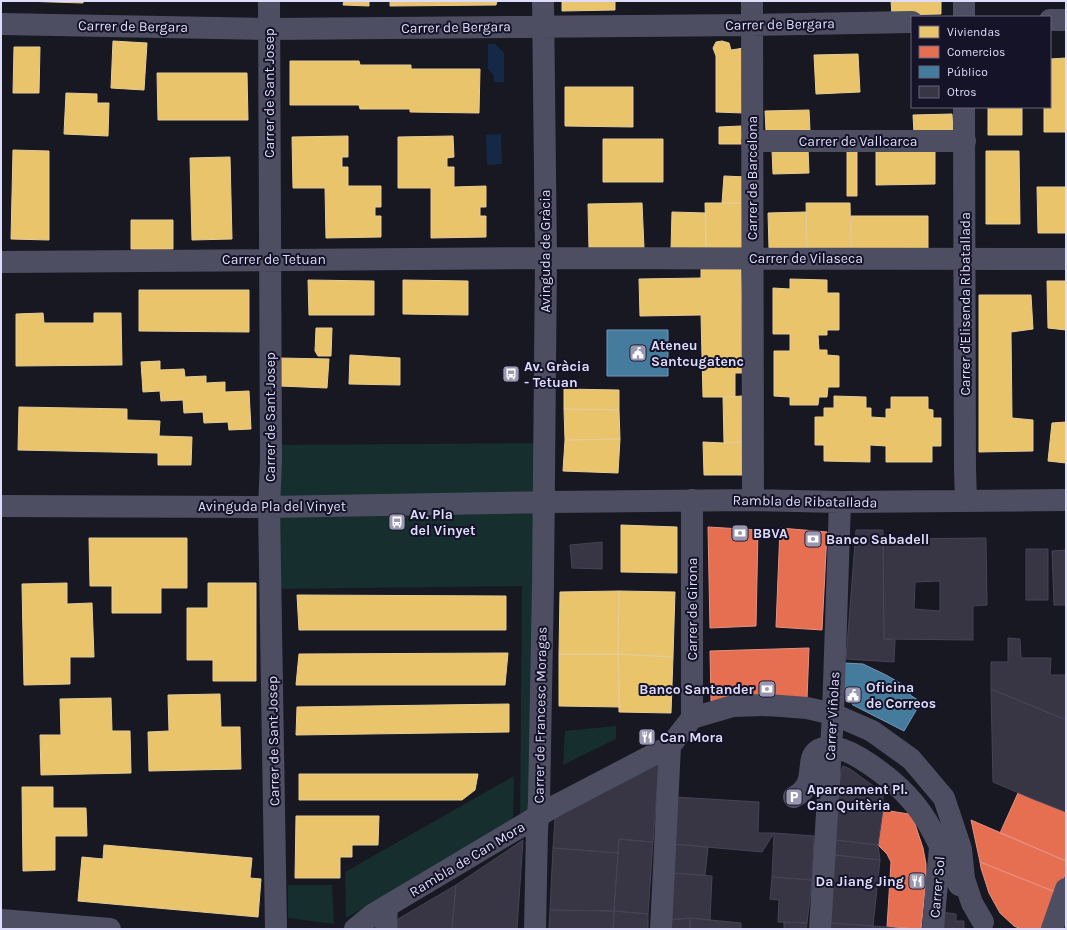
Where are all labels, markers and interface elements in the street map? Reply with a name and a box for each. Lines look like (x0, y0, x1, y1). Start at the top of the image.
street label: Carrer de Bergara (725, 15, 835, 34)
legend (911, 16, 1051, 108)
street label: Carrer de Bergara (78, 17, 188, 36)
street label: Carrer de Bergara (401, 18, 511, 37)
text: Viviendas (947, 25, 1000, 39)
street label: Carrer de Sant Josep (261, 28, 278, 158)
text: Comercios (947, 45, 1005, 59)
text: Público (947, 65, 988, 79)
text: Otros (947, 85, 976, 99)
street label: Carrer de Barcelona (744, 116, 761, 240)
street label: Carrer de Vallcarca (799, 133, 917, 150)
street label: Avinguda de Gràcia (537, 190, 554, 312)
street label: Carrer d'Elisenda Ribatallada (957, 212, 974, 396)
street label: Carrer de Vilaseca (749, 250, 863, 267)
street label: Carrer de Tetuan (222, 251, 326, 268)
place label: Ateneu Santcugatenc (651, 337, 744, 370)
public building icon: Ateneu Santcugatenc (628, 343, 648, 363)
street label: Carrer de Sant Josep (262, 352, 279, 482)
place label: Av. Gràcia - Tetuan (524, 358, 590, 391)
bus stop icon: Av. Gràcia - Tetuan (501, 364, 521, 384)
street label: Rambla de Ribatallada (732, 492, 877, 511)
street label: Avinguda Pla del Vinyet (198, 498, 346, 515)
place label: Av. Pla del Vinyet (410, 506, 476, 539)
bus stop icon: Av. Pla del Vinyet (387, 512, 407, 532)
bank icon: BBVA (730, 523, 750, 543)
place label: BBVA (753, 525, 788, 542)
bank icon: Banco Sabadell (803, 529, 823, 549)
place label: Banco Sabadell (826, 531, 929, 548)
street label: Carrer de Girona (684, 558, 701, 660)
street label: Carrer de Francesc Moragas (530, 626, 551, 804)
street label: Carrer Viñolas (822, 671, 843, 761)
street label: Carrer de Sant Josep (264, 676, 283, 806)
bank icon: Banco Santander (757, 679, 777, 699)
place label: Oficina de Correos (866, 679, 936, 712)
place label: Banco Santander (639, 681, 754, 698)
public building icon: Oficina de Correos (843, 685, 863, 705)
restaurant icon: Can Mora (637, 727, 657, 747)
place label: Can Mora (660, 729, 723, 746)
place label: Aparcament Pl. Can Quitèria (807, 781, 907, 814)
parking icon: Aparcament Pl. Can Quitèria (784, 787, 804, 807)
street label: Rambla de Can Mora (406, 818, 528, 901)
street label: Carrer Sol (926, 855, 949, 919)
restaurant icon: Da Jiang Jing (907, 871, 927, 891)
place label: Da Jiang Jing (816, 873, 904, 890)

